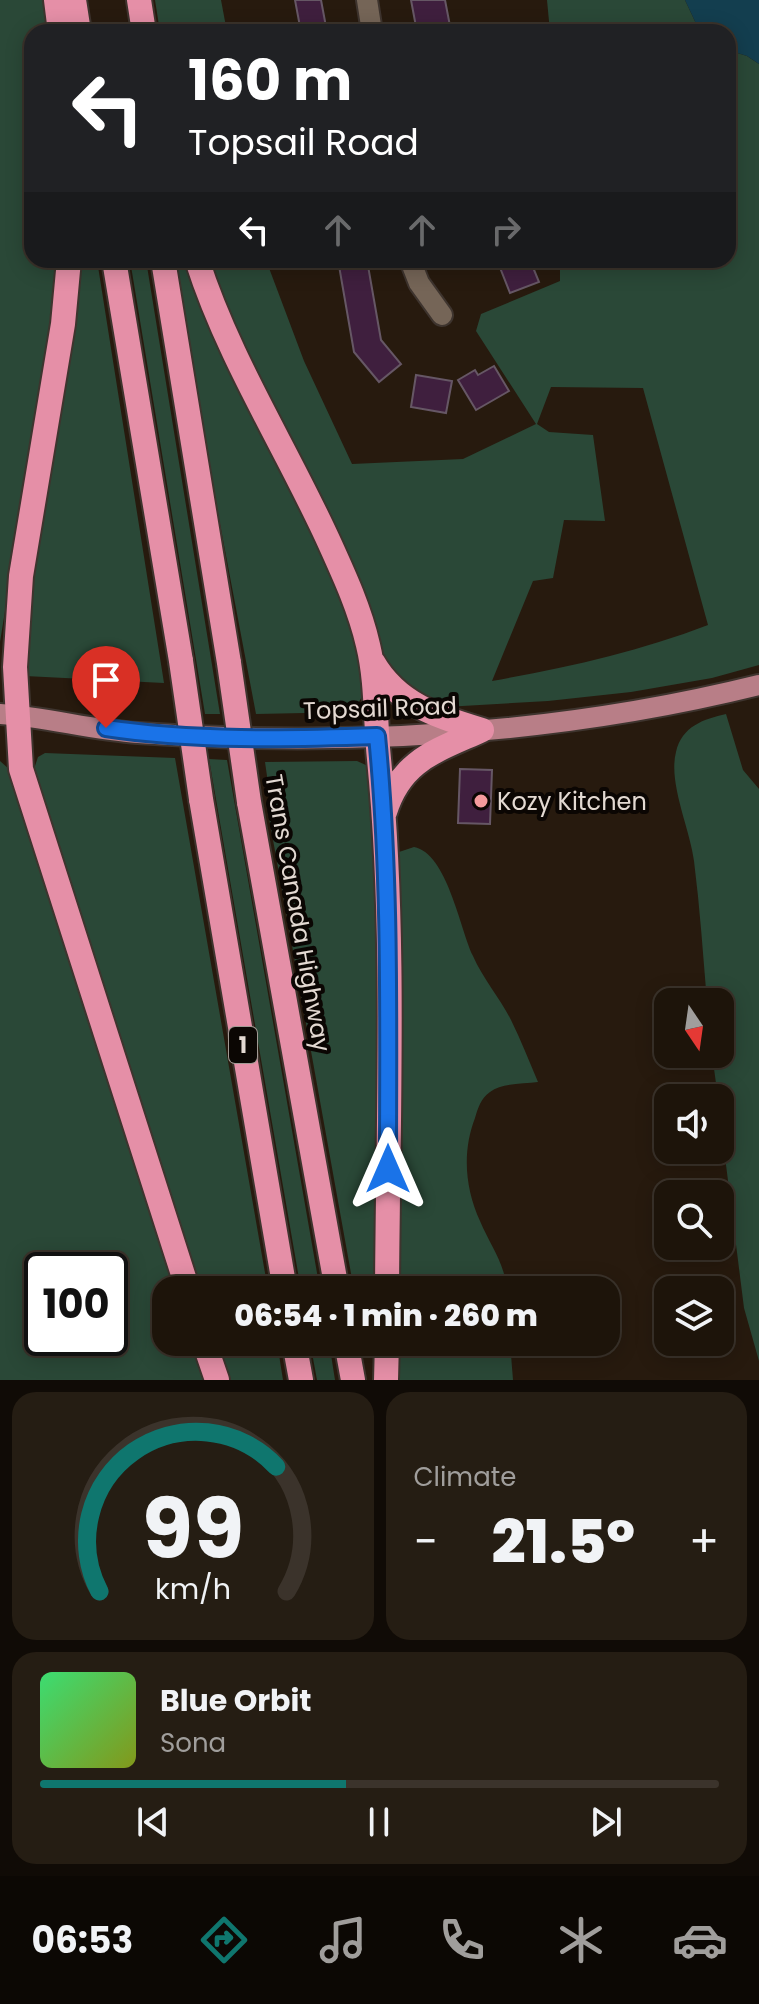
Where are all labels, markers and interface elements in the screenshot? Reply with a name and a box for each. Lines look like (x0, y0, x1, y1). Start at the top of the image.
text: 160 m (188, 41, 352, 120)
icon: left (56, 56, 160, 160)
text: Topsail Road (188, 117, 419, 168)
icon: left (232, 208, 276, 252)
icon: ahead (316, 208, 360, 252)
icon: ahead (400, 208, 444, 252)
icon: right (484, 208, 528, 252)
pin (72, 646, 140, 728)
icon: arrive (84, 658, 128, 702)
street label: Topsail Road (303, 689, 457, 727)
street label: Trans Canada Highway (257, 772, 339, 1055)
place label: Kozy Kitchen (497, 785, 647, 818)
marker: Kozy Kitchen (472, 792, 490, 810)
north arrow (654, 988, 734, 1068)
map controls (654, 988, 734, 1356)
road number: 1 (229, 1027, 257, 1063)
button: sound (654, 1084, 734, 1164)
position arrow (346, 1127, 430, 1211)
button: search (654, 1180, 734, 1260)
speed limit sign: 100 (24, 1252, 128, 1356)
button: layers (654, 1276, 734, 1356)
text: 06:54 · 1 min · 260 m (234, 1294, 538, 1337)
text: Climate (414, 1459, 516, 1495)
text: 99 (142, 1471, 244, 1587)
text: 21.5° (492, 1500, 635, 1584)
text: − (414, 1511, 438, 1572)
text: + (689, 1511, 719, 1572)
text: km/h (155, 1569, 231, 1609)
text: Blue Orbit (160, 1679, 312, 1722)
text: Sona (160, 1725, 226, 1761)
icon: previous (131, 1800, 175, 1844)
icon: pause (357, 1800, 401, 1844)
icon: next (584, 1800, 628, 1844)
icon: directions (196, 1912, 252, 1968)
icon: music (315, 1912, 371, 1968)
icon: phone (434, 1912, 490, 1968)
icon: climate (553, 1912, 609, 1968)
icon: car (672, 1912, 728, 1968)
text: 06:53 (31, 1915, 133, 1966)

